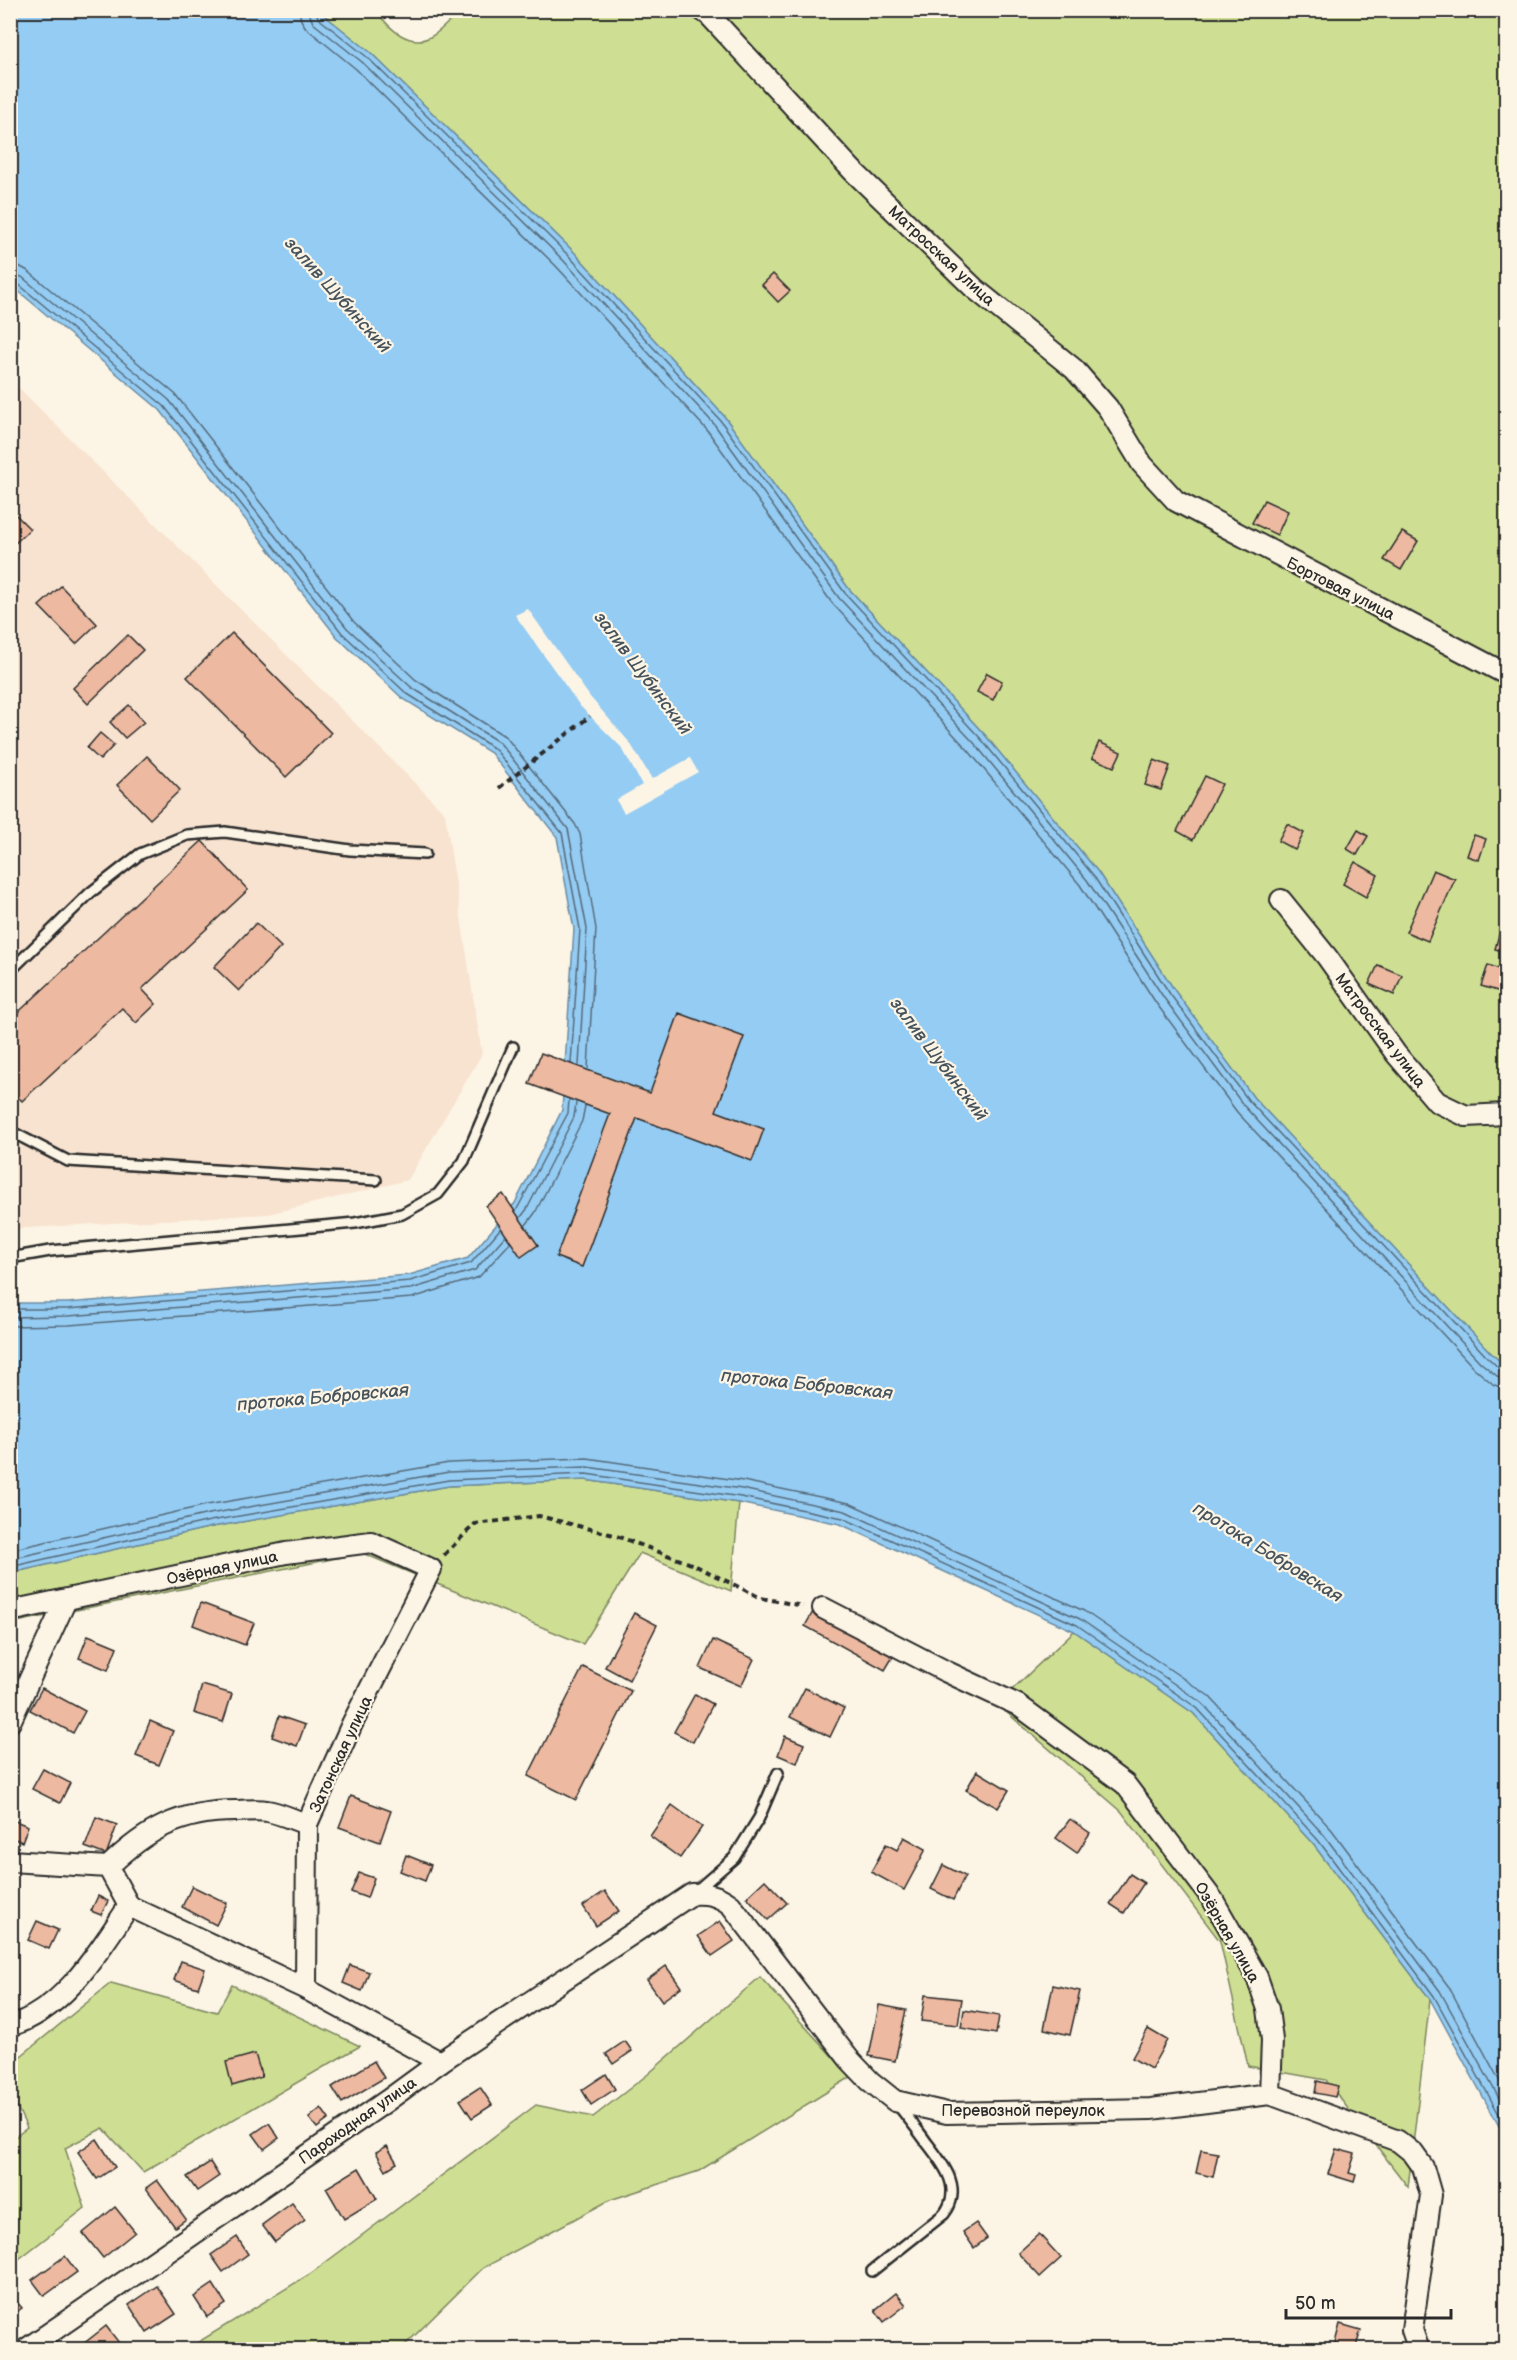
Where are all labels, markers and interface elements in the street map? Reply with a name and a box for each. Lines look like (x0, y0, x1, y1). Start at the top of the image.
street label: Матросская улица (884, 202, 999, 311)
water label: залив Шубинский (280, 233, 395, 358)
street label: Бортовая улица (1283, 554, 1398, 625)
water label: залив Шубинский (590, 608, 696, 739)
street label: Матросская улица (1331, 970, 1429, 1092)
water label: залив Шубинский (886, 994, 992, 1125)
water label: протока Бобровская (720, 1365, 894, 1404)
water label: протока Бобровская (236, 1380, 410, 1415)
water label: протока Бобровская (1189, 1498, 1346, 1607)
street label: Озёрная улица (165, 1547, 280, 1590)
street label: Затонская улица (306, 1693, 377, 1816)
street label: Озёрная улица (1190, 1879, 1263, 1987)
street label: Пароходная улица (295, 2073, 421, 2169)
street label: Перевозной переулок (941, 2102, 1105, 2121)
scale bar (1286, 2282, 1451, 2320)
text: 50 m (1295, 2293, 1336, 2314)

